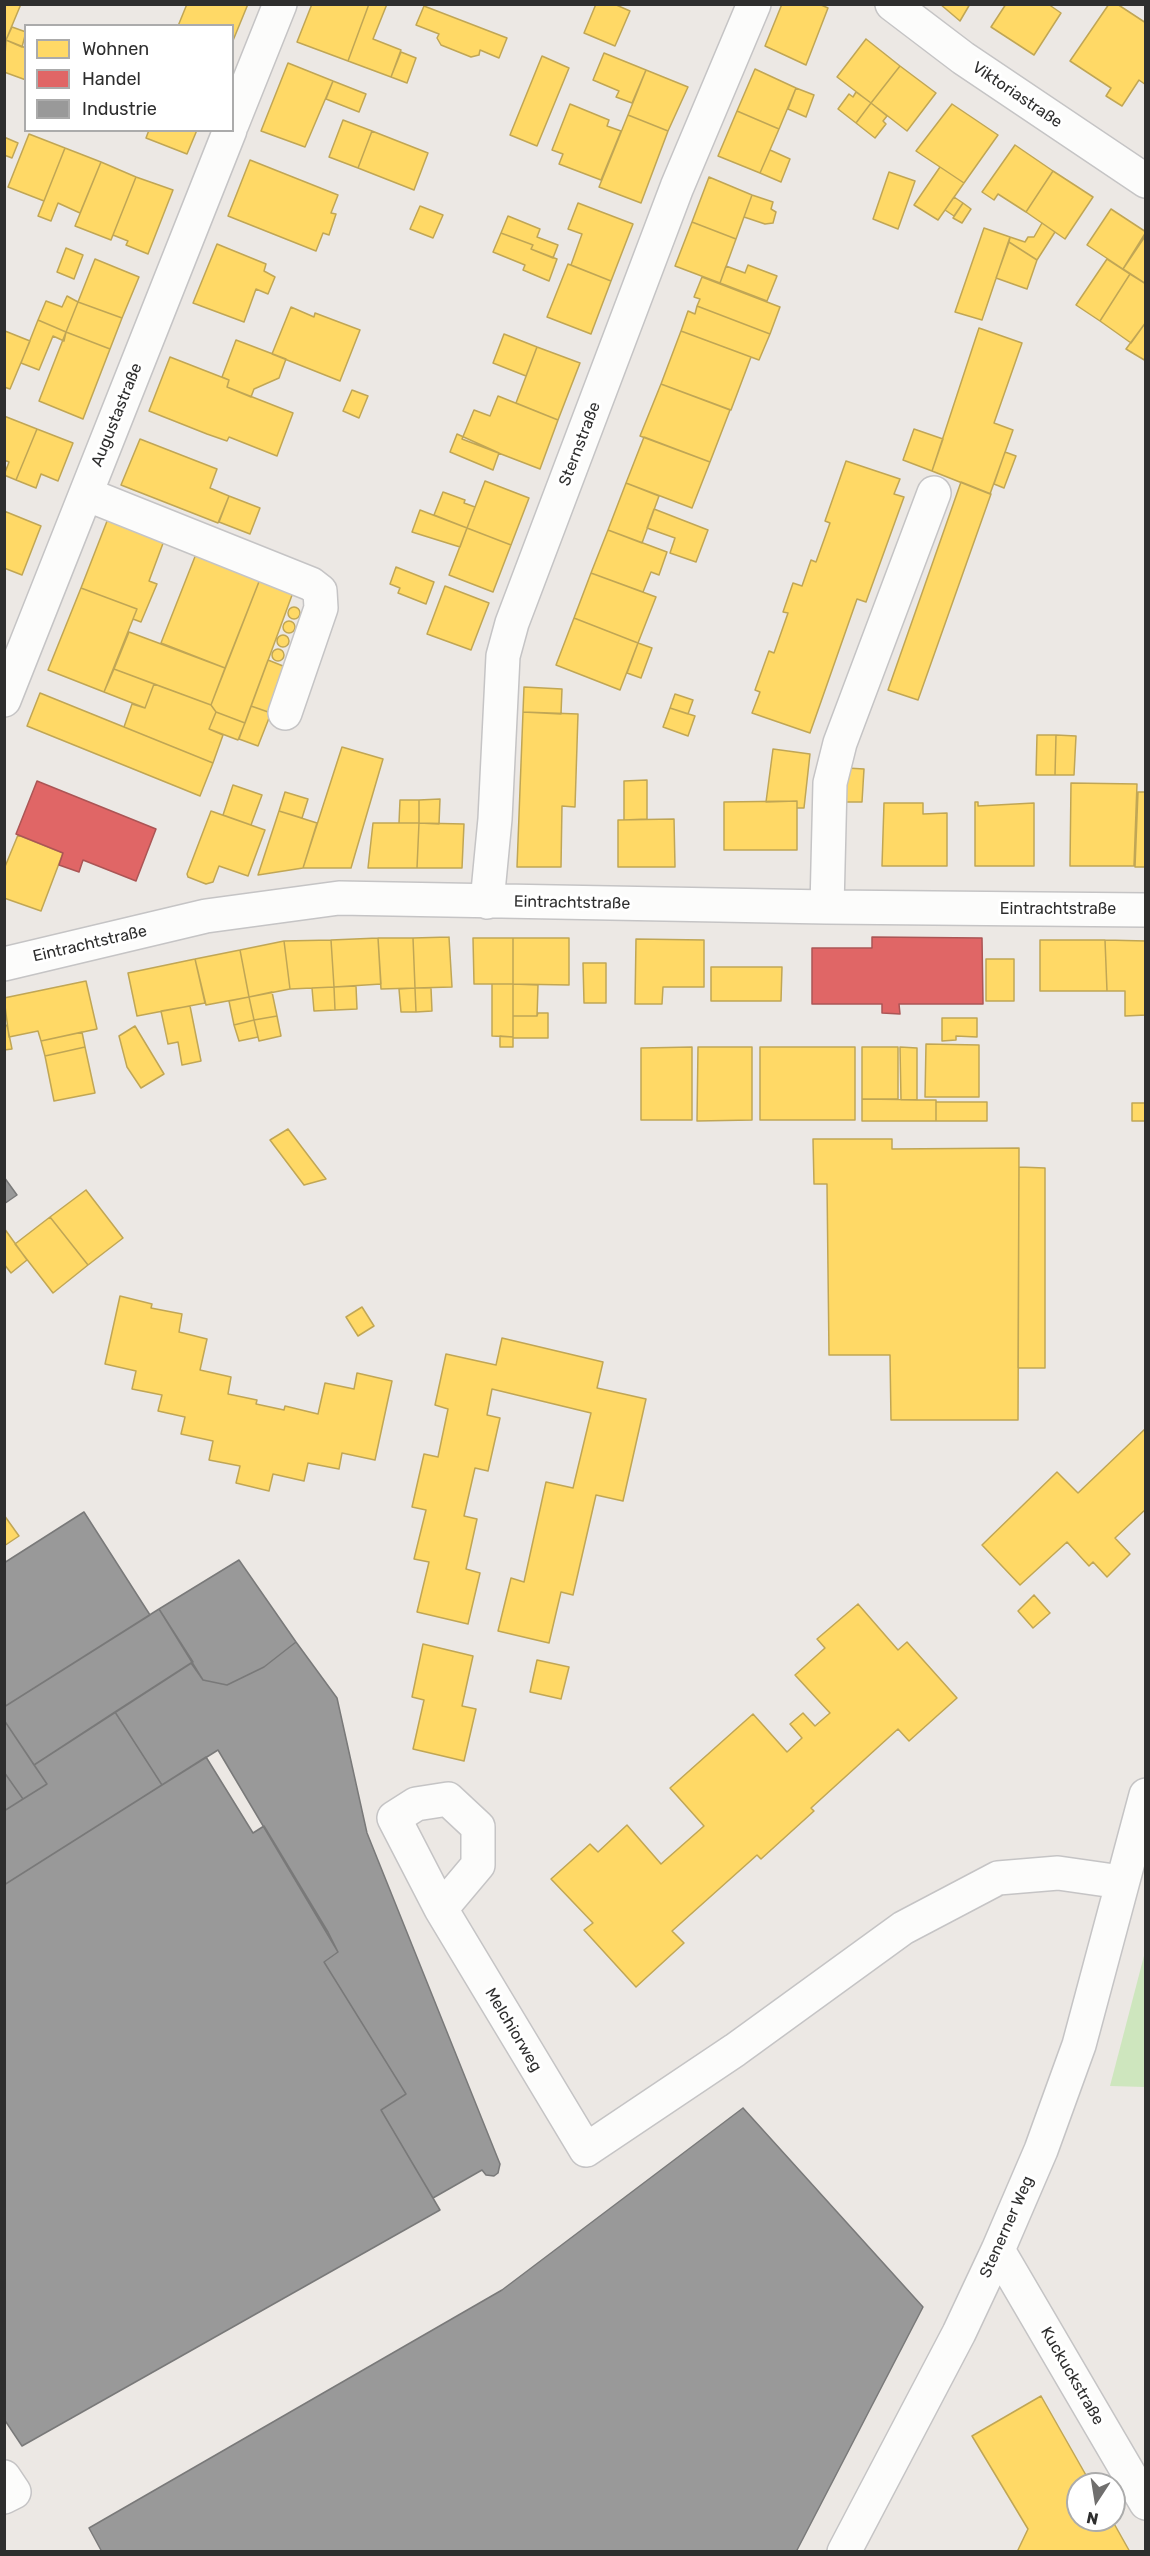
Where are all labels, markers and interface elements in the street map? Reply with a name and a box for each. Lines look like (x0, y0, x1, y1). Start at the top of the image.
legend (24, 24, 234, 132)
text: Wohnen (82, 38, 149, 60)
street label: Viktoriastraße (968, 58, 1066, 132)
text: Handel (82, 68, 141, 90)
text: Industrie (82, 98, 157, 120)
street label: Augustastraße (87, 360, 147, 470)
street label: Sternstraße (555, 399, 605, 489)
street label: Eintrachtstraße (514, 892, 630, 914)
street label: Eintrachtstraße (1000, 899, 1116, 919)
street label: Eintrachtstraße (31, 922, 149, 966)
street label: Melchiorweg (480, 1985, 546, 2075)
street label: Stenerner Weg (976, 2173, 1038, 2281)
street label: Kuckuckstraße (1036, 2324, 1108, 2428)
north arrow (1066, 2472, 1126, 2532)
text: N (1085, 2508, 1100, 2529)

